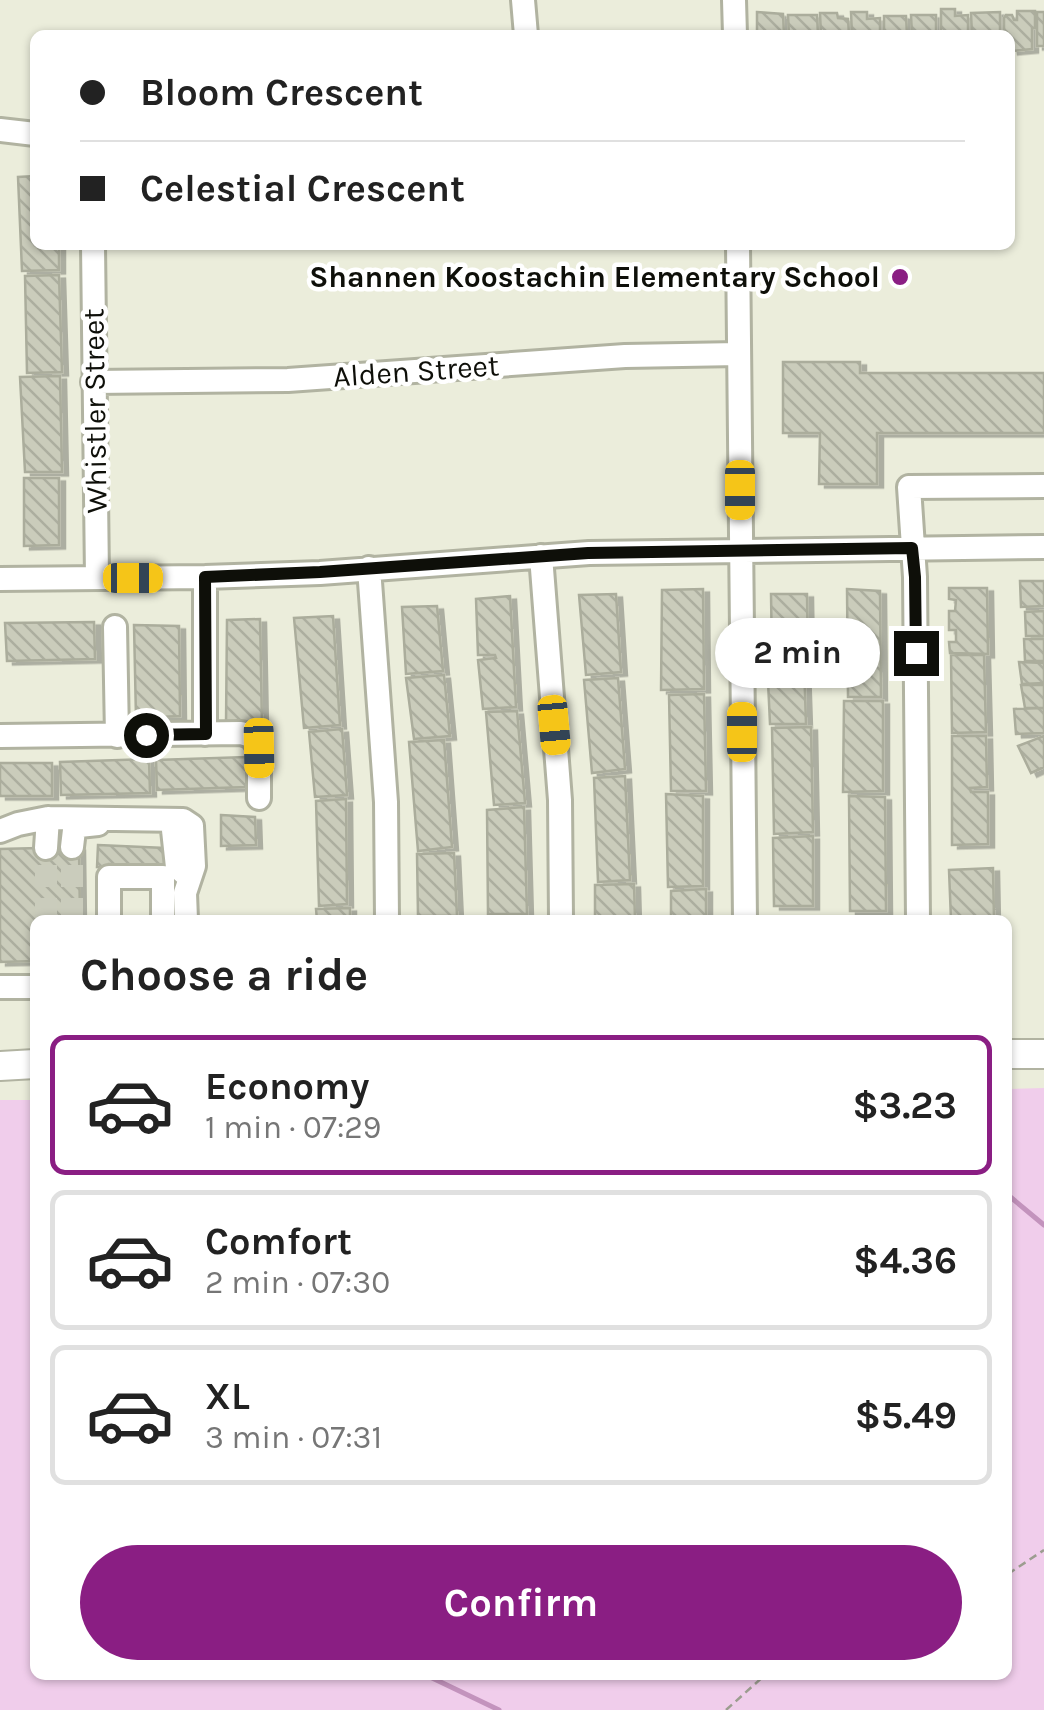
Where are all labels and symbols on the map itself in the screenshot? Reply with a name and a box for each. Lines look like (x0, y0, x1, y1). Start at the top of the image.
place label: Shannen Koostachin Elementary School (309, 259, 880, 295)
marker: Shannen Koostachin Elementary School (889, 266, 911, 288)
street label: Whistler Street (75, 308, 115, 514)
street label: Alden Street (332, 347, 500, 395)
car (725, 460, 755, 520)
car (103, 563, 163, 593)
callout: 2 min (716, 618, 881, 688)
route end (894, 631, 939, 676)
car (536, 694, 572, 756)
car (727, 702, 757, 762)
route start (124, 713, 169, 758)
car (243, 718, 275, 778)

